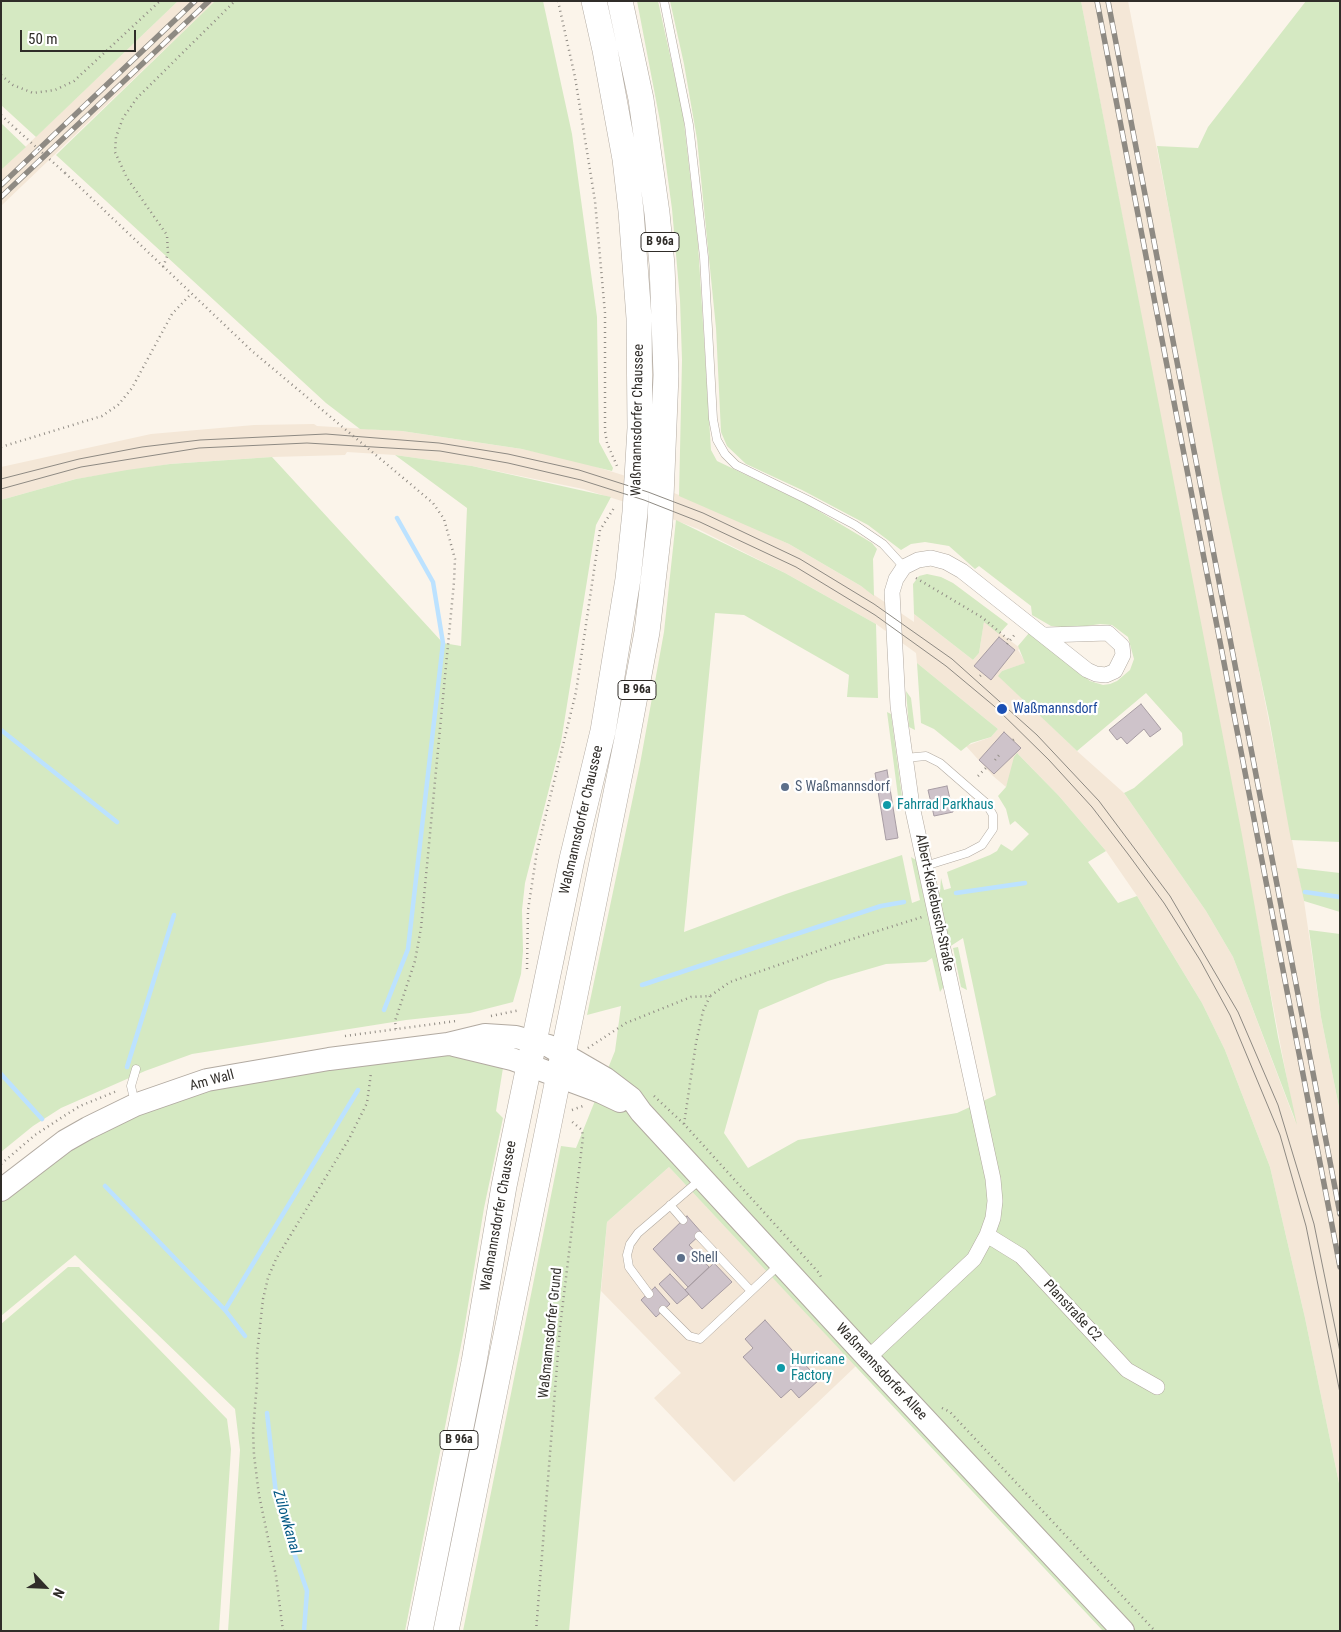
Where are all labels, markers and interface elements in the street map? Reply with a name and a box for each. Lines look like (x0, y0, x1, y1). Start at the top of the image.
scale bar (22, 20, 139, 52)
text: 50 m (28, 30, 58, 48)
road number: B 96a (641, 232, 679, 252)
street label: Waßmannsdorfer Chaussee (628, 344, 648, 496)
road number: B 96a (618, 680, 656, 700)
place label: Waßmannsdorf (1013, 701, 1097, 717)
marker: Waßmannsdorf (995, 702, 1009, 716)
street label: Waßmannsdorfer Chaussee (557, 744, 607, 896)
place label: S Waßmannsdorf (795, 779, 890, 795)
marker: S Waßmannsdorf (779, 781, 791, 793)
place label: Fahrrad Parkhaus (897, 797, 994, 813)
marker: Fahrrad Parkhaus (881, 799, 893, 811)
street label: Albert-Kiekebusch-Straße (911, 833, 957, 973)
street label: Am Wall (188, 1067, 236, 1095)
street label: Waßmannsdorfer Chaussee (477, 1140, 521, 1292)
place label: Shell (691, 1250, 718, 1266)
marker: Shell (675, 1252, 687, 1264)
street label: Waßmannsdorfer Grund (536, 1267, 566, 1399)
street label: Planstraße C2 (1039, 1277, 1105, 1345)
street label: Waßmannsdorfer Allee (832, 1320, 930, 1424)
place label: Hurricane Factory (791, 1352, 845, 1384)
marker: Hurricane Factory (775, 1362, 787, 1374)
road number: B 96a (440, 1430, 478, 1450)
water label: Zülowkanal (268, 1488, 304, 1556)
north arrow (20, 1562, 70, 1612)
text: N (50, 1586, 68, 1601)

